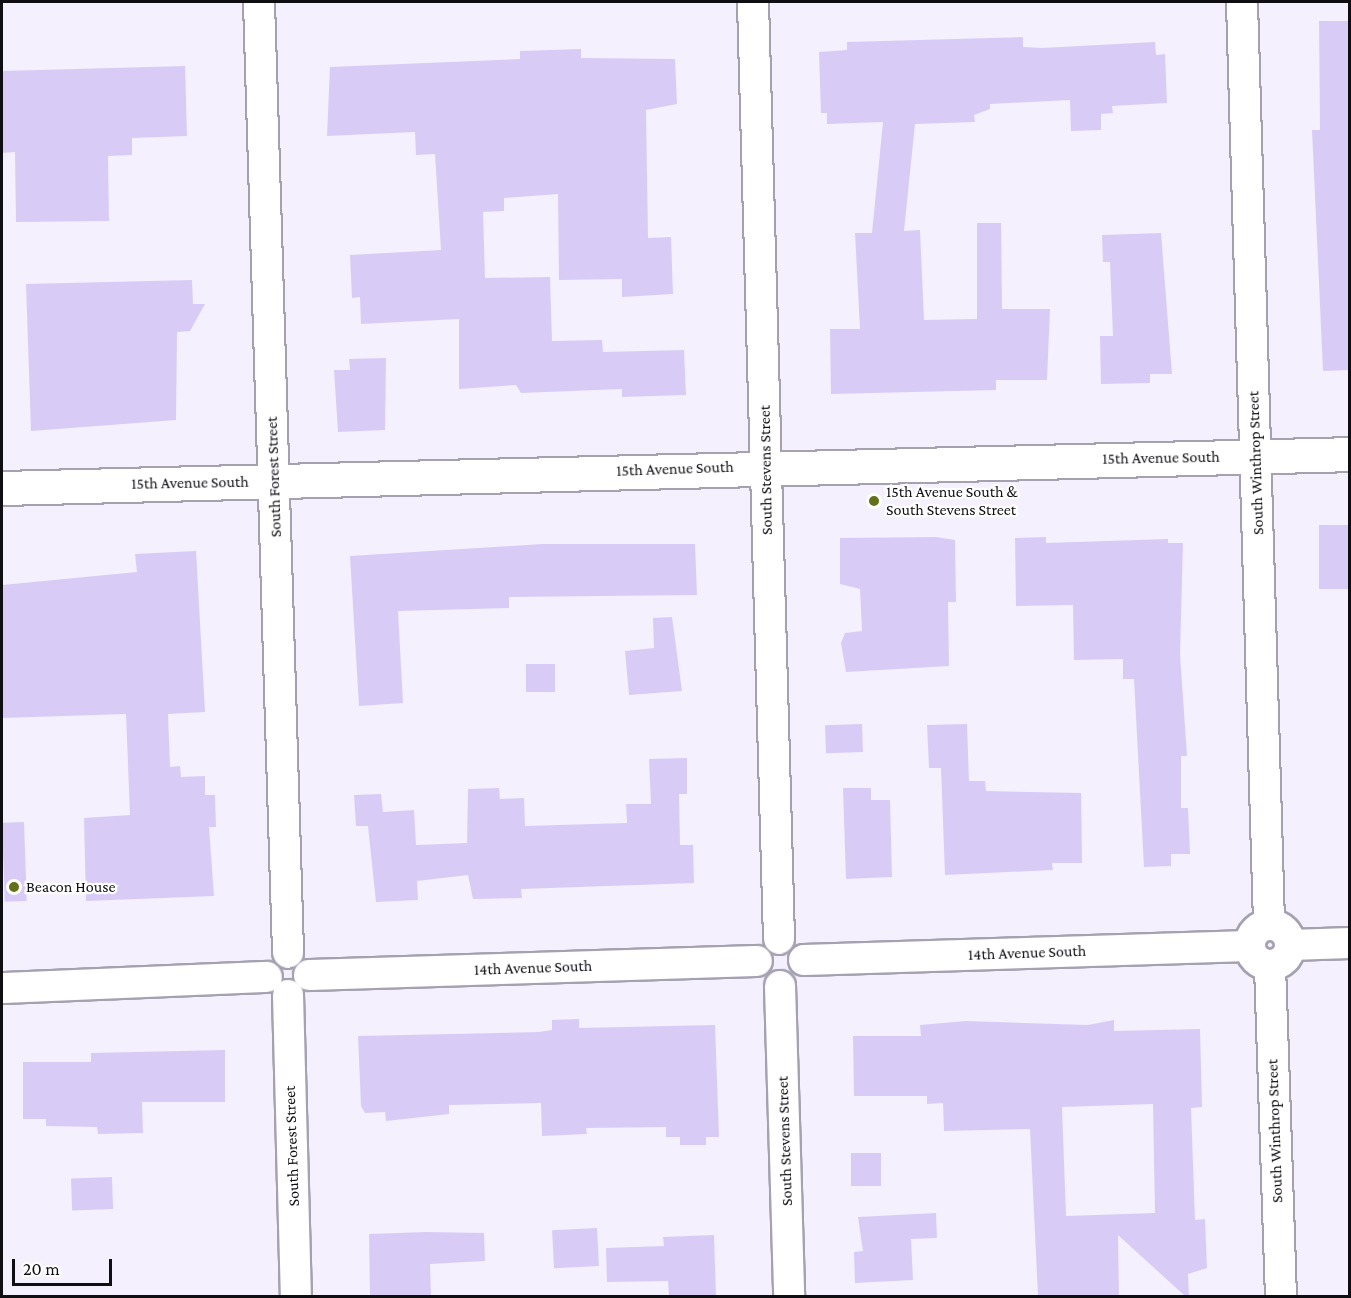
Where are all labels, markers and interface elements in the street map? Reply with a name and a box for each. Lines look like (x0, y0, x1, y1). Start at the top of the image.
street label: South Winthrop Street (1244, 391, 1268, 535)
street label: South Stevens Street (755, 405, 777, 535)
street label: South Forest Street (262, 416, 286, 538)
street label: 15th Avenue South (1102, 447, 1220, 469)
street label: 15th Avenue South (616, 457, 734, 481)
street label: 15th Avenue South (131, 472, 249, 494)
place label: 15th Avenue South & South Stevens Street (886, 482, 1018, 520)
marker: 15th Avenue South & South Stevens Street (867, 494, 881, 508)
place label: Beacon House (26, 877, 116, 897)
marker: Beacon House (7, 880, 21, 894)
street label: 14th Avenue South (968, 941, 1086, 965)
street label: 14th Avenue South (474, 956, 592, 980)
street label: South Winthrop Street (1263, 1059, 1287, 1203)
street label: South Stevens Street (773, 1076, 797, 1206)
street label: South Forest Street (280, 1085, 304, 1207)
scale bar (15, 1247, 116, 1285)
text: 20 m (23, 1259, 60, 1279)

